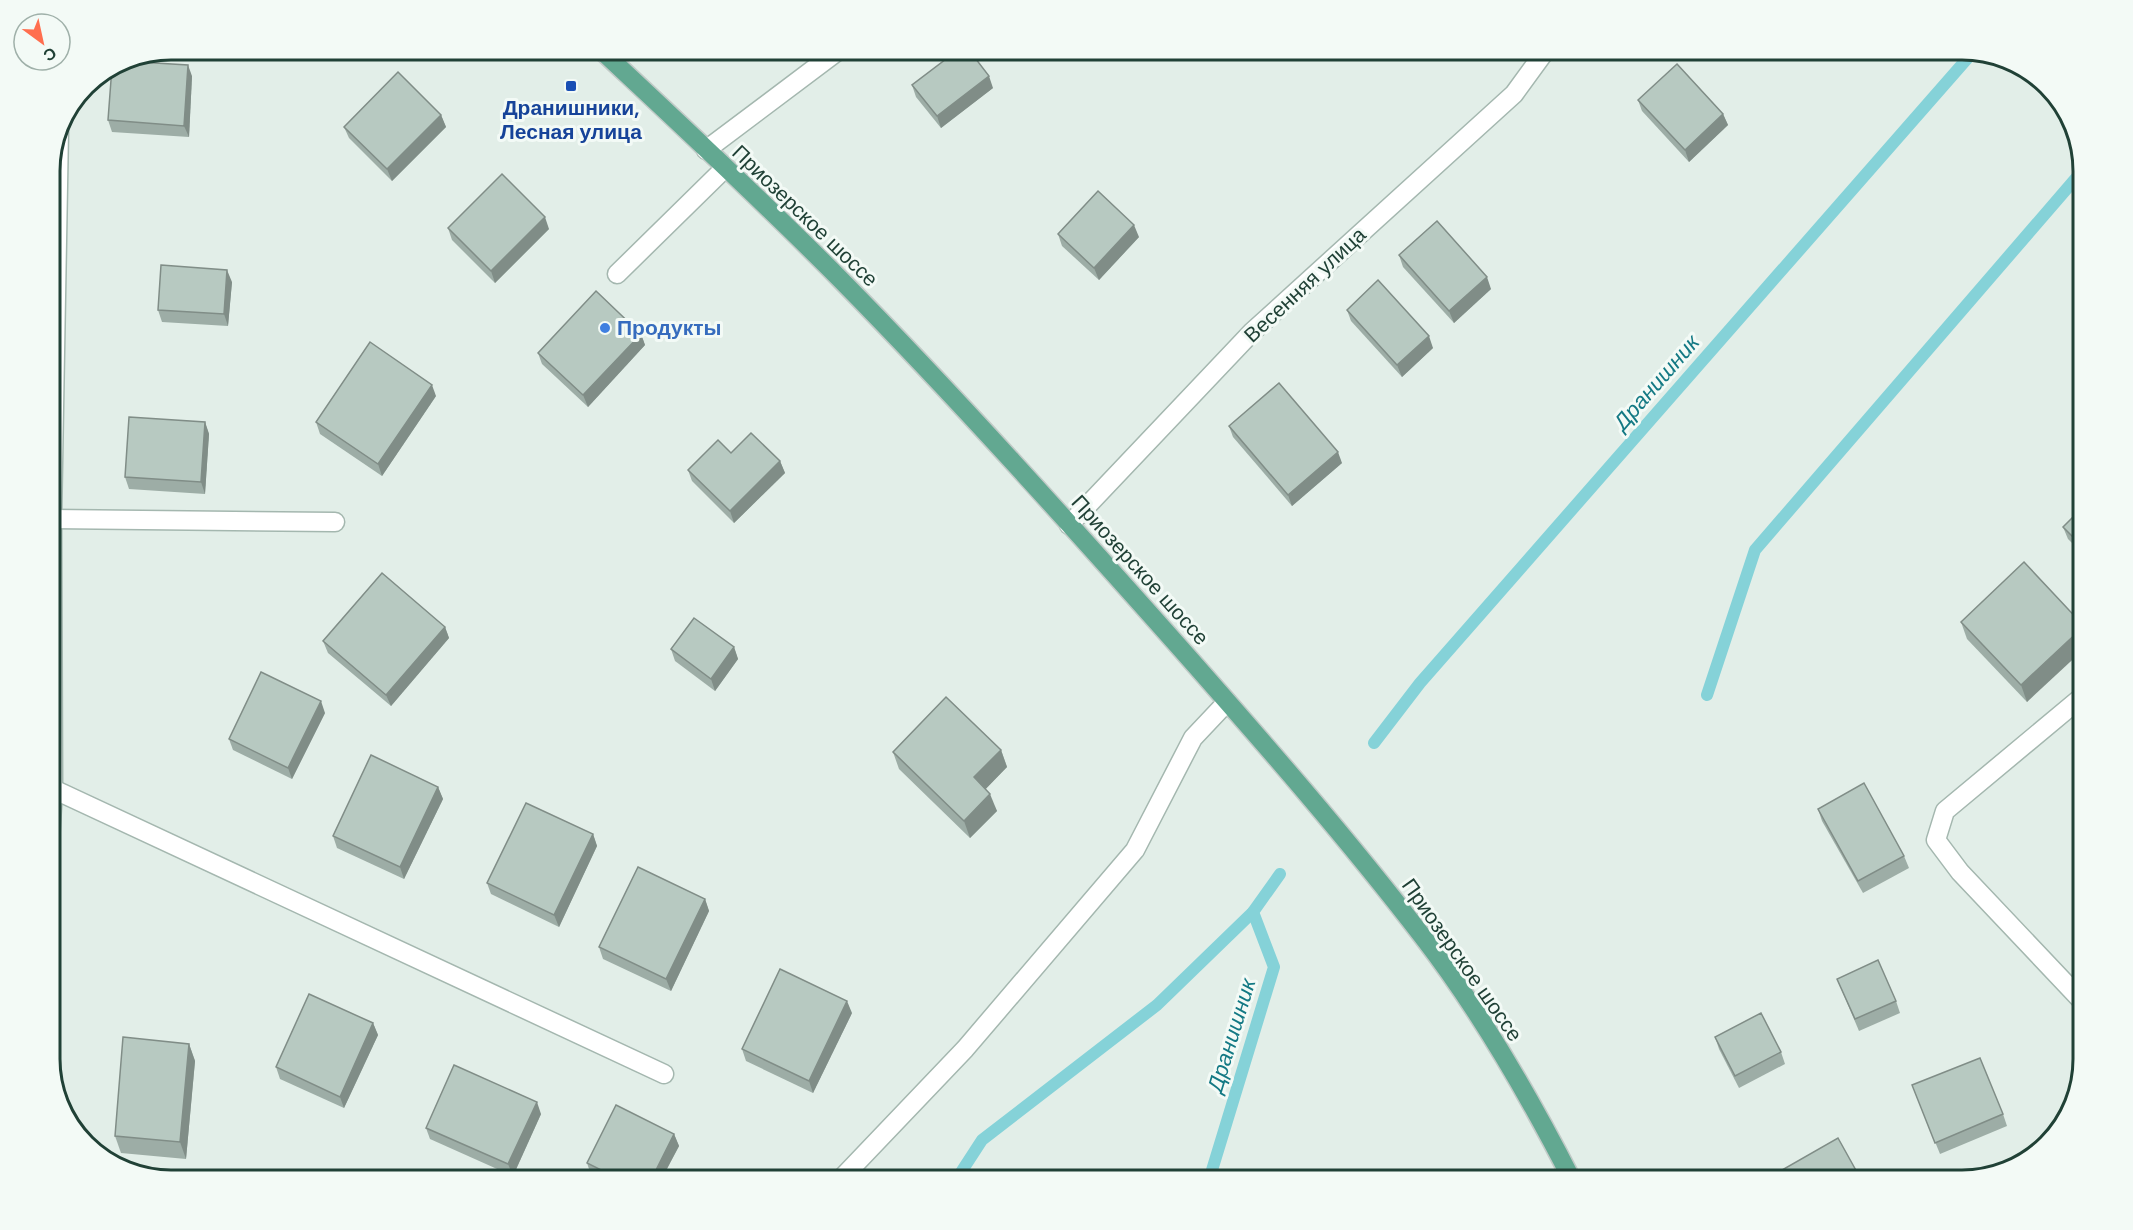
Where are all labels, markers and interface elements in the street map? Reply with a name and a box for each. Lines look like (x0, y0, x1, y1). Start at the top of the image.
north arrow (12, 12, 72, 72)
text: С (39, 42, 60, 66)
marker: Дранишники, Лесная улица (564, 79, 578, 93)
place label: Дранишники, Лесная улица (500, 94, 642, 146)
street label: Приозерское шоссе (726, 139, 884, 293)
street label: Весенняя улица (1238, 221, 1372, 349)
place label: Продукты (617, 314, 721, 342)
marker: Продукты (598, 321, 612, 335)
water label: Дранишник (1605, 327, 1707, 438)
street label: Приозерское шоссе (1065, 489, 1215, 651)
street label: Приозерское шоссе (1395, 873, 1529, 1047)
water label: Дранишник (1200, 973, 1263, 1098)

